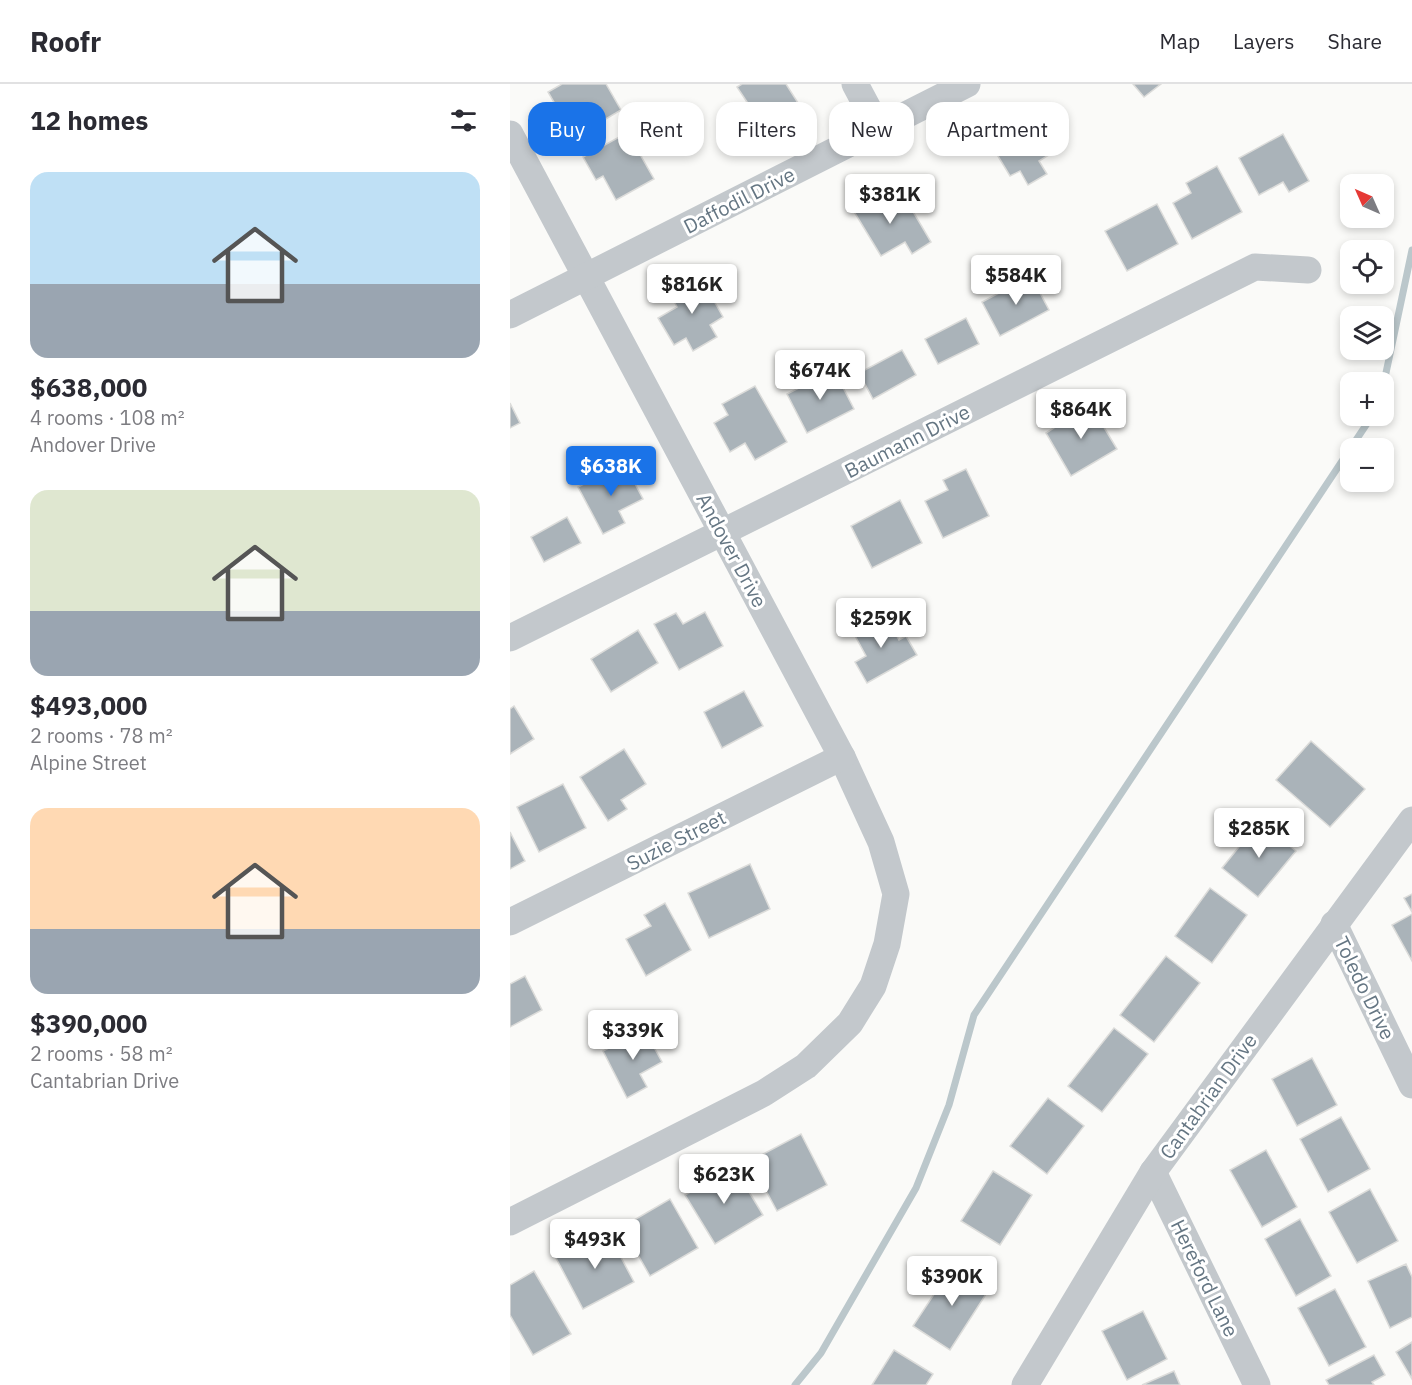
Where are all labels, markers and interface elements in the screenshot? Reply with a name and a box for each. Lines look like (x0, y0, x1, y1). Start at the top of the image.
text: Roofr (30, 23, 101, 60)
text: Map (1160, 27, 1200, 55)
text: Layers (1233, 27, 1295, 55)
text: Share (1328, 27, 1382, 55)
chip: Buy (528, 102, 606, 156)
chip: Rent (618, 102, 704, 156)
chip: Filters (716, 102, 817, 156)
chip: New (829, 102, 914, 156)
chip: Apartment (926, 102, 1069, 156)
text: 12 homes (30, 103, 148, 137)
icon: filters (447, 104, 480, 137)
street label: Daffodil Drive (679, 160, 799, 240)
pin: $381K (848, 174, 932, 225)
north arrow (1340, 174, 1394, 228)
map controls (1340, 174, 1394, 492)
text: $381K (859, 180, 921, 207)
icon: home (201, 211, 309, 319)
button: locate (1340, 240, 1394, 294)
pin: $584K (974, 255, 1058, 306)
text: $584K (985, 261, 1047, 288)
pin: $816K (650, 264, 734, 315)
text: $816K (661, 270, 723, 297)
button: layers (1340, 306, 1394, 360)
pin: $674K (778, 350, 862, 401)
text: $674K (789, 356, 851, 383)
text: $638,000 (30, 370, 147, 404)
button: + (1340, 372, 1394, 426)
pin: $864K (1039, 389, 1123, 440)
text: $864K (1050, 395, 1112, 422)
street label: Baumann Drive (840, 398, 974, 484)
text: 4 rooms · 108 m² (30, 404, 185, 431)
text: Andover Drive (30, 431, 156, 458)
button: − (1340, 438, 1394, 492)
pin: $638K (569, 446, 653, 497)
text: $638K (580, 452, 642, 479)
street label: Andover Drive (691, 488, 773, 612)
icon: home (201, 529, 309, 637)
pin: $259K (839, 598, 923, 649)
text: $259K (850, 604, 912, 631)
text: $493,000 (30, 688, 147, 722)
text: 2 rooms · 78 m² (30, 722, 173, 749)
text: Alpine Street (30, 749, 147, 776)
street label: Suzie Street (622, 803, 730, 877)
pin: $285K (1217, 808, 1301, 859)
text: $285K (1228, 814, 1290, 841)
icon: home (201, 847, 309, 955)
street label: Toledo Drive (1328, 932, 1402, 1044)
text: $390,000 (30, 1006, 147, 1040)
pin: $339K (591, 1010, 675, 1061)
text: $339K (602, 1016, 664, 1043)
street label: Cantabrian Drive (1153, 1028, 1263, 1164)
text: 2 rooms · 58 m² (30, 1040, 173, 1067)
text: Cantabrian Drive (30, 1067, 179, 1094)
pin: $623K (682, 1154, 766, 1205)
text: $623K (693, 1160, 755, 1187)
street label: Hereford Lane (1165, 1215, 1245, 1341)
pin: $493K (553, 1219, 637, 1270)
text: $493K (564, 1225, 626, 1252)
pin: $390K (910, 1256, 994, 1307)
text: $390K (921, 1262, 983, 1289)

